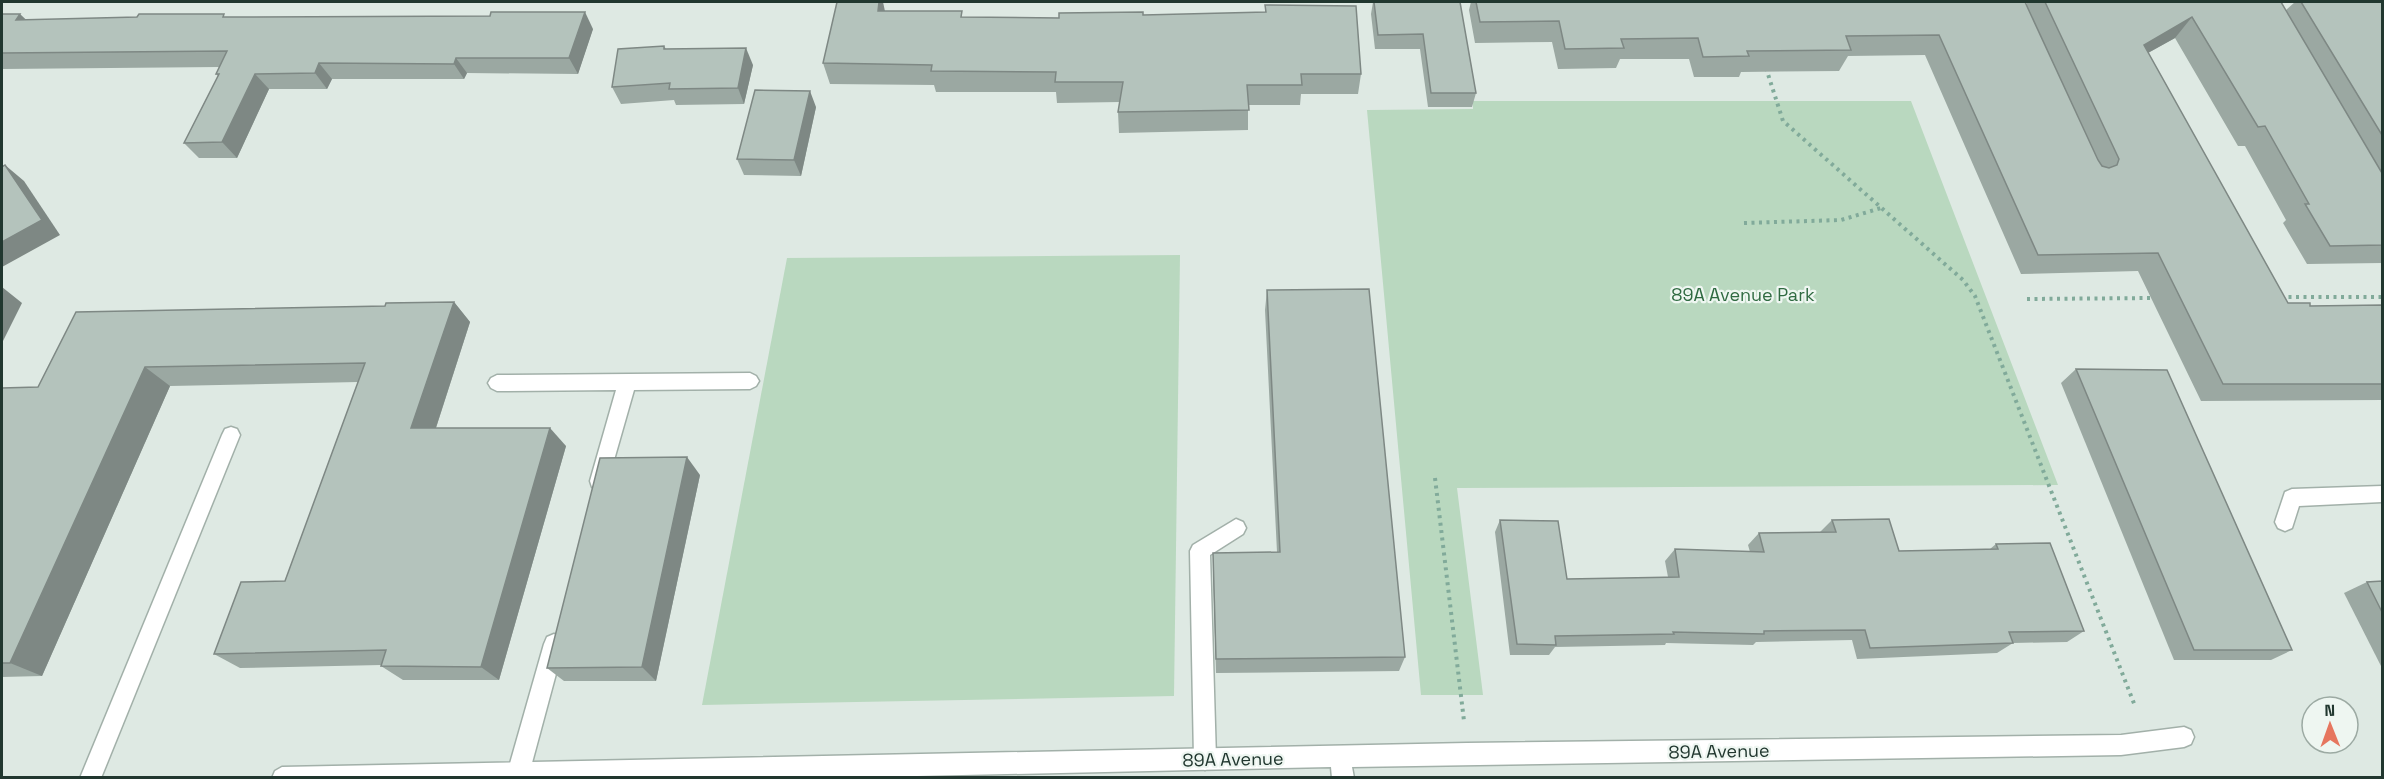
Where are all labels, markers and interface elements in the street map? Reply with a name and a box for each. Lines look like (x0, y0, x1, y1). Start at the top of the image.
park label: 89A Avenue Park (1671, 283, 1815, 306)
north arrow (2300, 695, 2360, 755)
text: N (2324, 700, 2335, 721)
street label: 89A Avenue (1668, 739, 1770, 763)
street label: 89A Avenue (1182, 747, 1284, 771)

